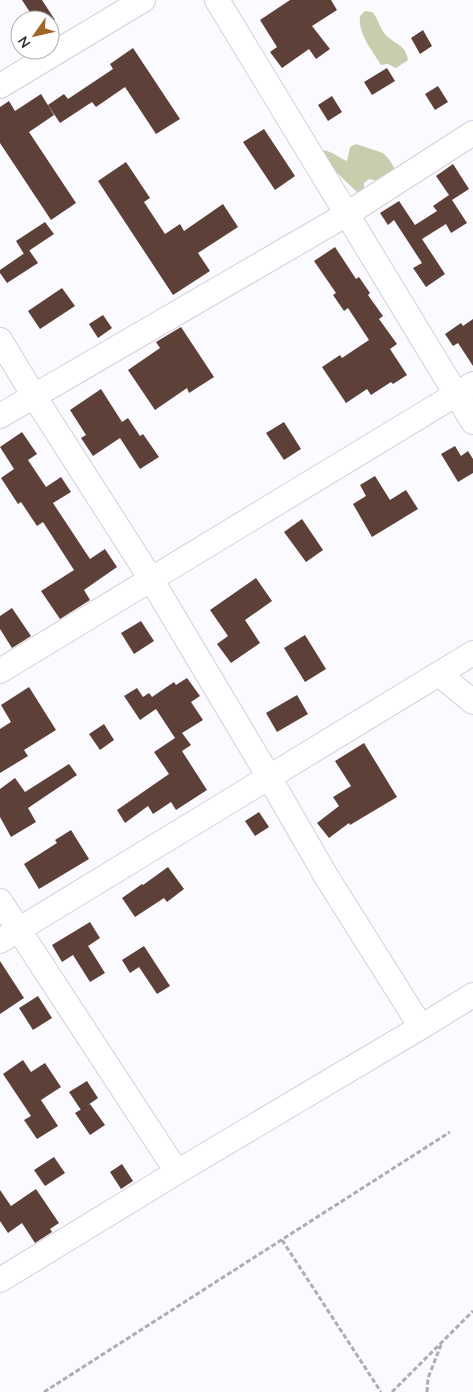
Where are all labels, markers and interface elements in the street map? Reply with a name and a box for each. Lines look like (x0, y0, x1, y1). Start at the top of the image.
north arrow (10, 10, 60, 60)
text: N (14, 33, 35, 52)

